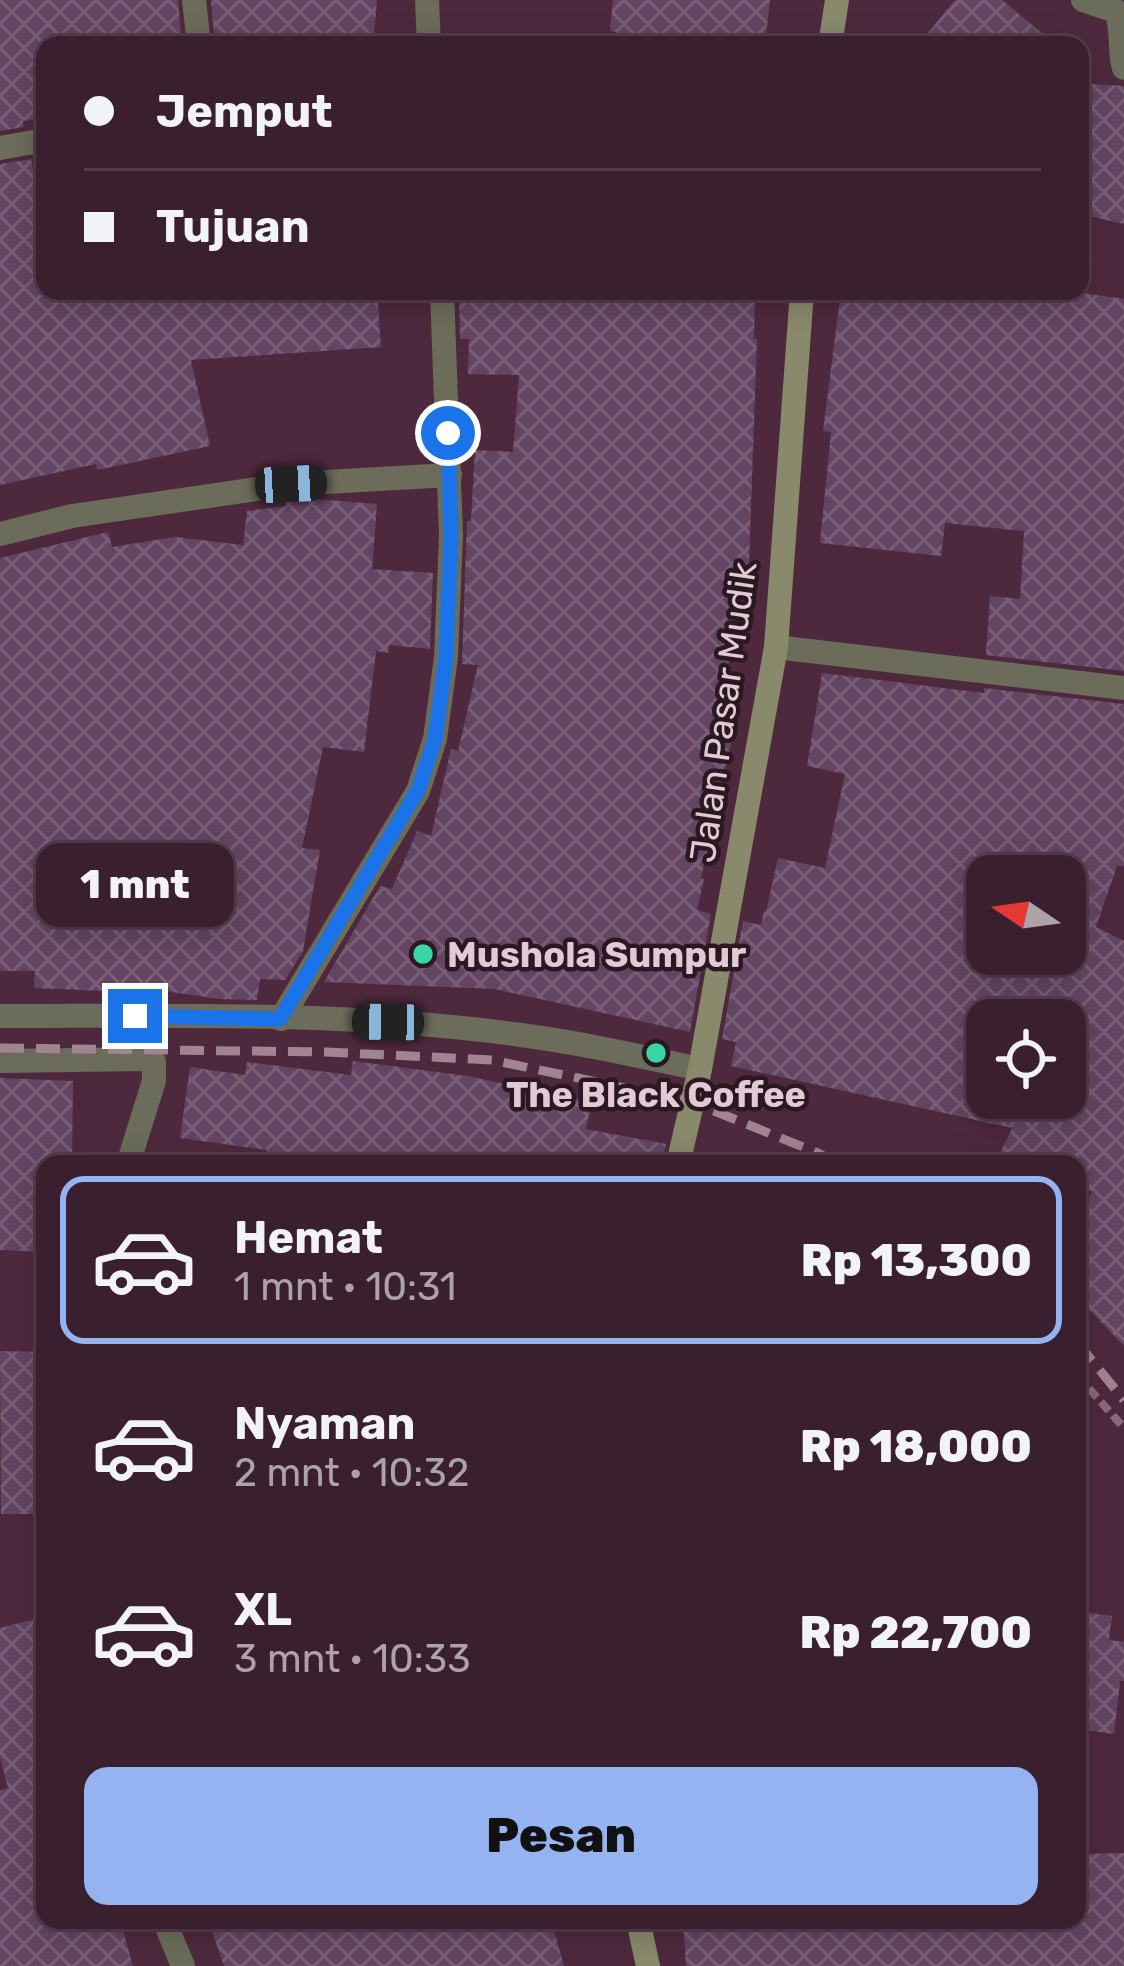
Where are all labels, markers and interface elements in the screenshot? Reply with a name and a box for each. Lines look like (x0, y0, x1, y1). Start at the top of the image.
text: Jemput (156, 85, 332, 138)
text: Tujuan (156, 200, 310, 253)
route start (421, 406, 475, 460)
car (254, 464, 328, 504)
street label: Jalan Pasar Mudik (681, 558, 765, 865)
callout: 1 mnt (36, 842, 234, 926)
north arrow (966, 855, 1086, 975)
map controls (966, 855, 1086, 1119)
text: 1 mnt (80, 862, 190, 908)
place label: Mushola Sumpur (447, 933, 746, 976)
marker: Mushola Sumpur (410, 941, 436, 967)
route end (108, 989, 162, 1043)
button: locate (966, 999, 1086, 1119)
car (352, 1003, 424, 1041)
marker: The Black Coffee (643, 1040, 669, 1066)
place label: The Black Coffee (506, 1073, 806, 1116)
icon: car (90, 1206, 198, 1314)
text: Hemat (234, 1211, 383, 1264)
text: Rp 13,300 (801, 1234, 1032, 1287)
text: 1 mnt · 10:31 (234, 1264, 456, 1310)
icon: car (90, 1392, 198, 1500)
text: Nyaman (234, 1397, 415, 1450)
text: Rp 18,000 (800, 1420, 1032, 1473)
text: 2 mnt · 10:32 (234, 1450, 469, 1496)
icon: car (90, 1578, 198, 1686)
text: XL (234, 1583, 292, 1636)
text: Rp 22,700 (800, 1606, 1032, 1659)
text: 3 mnt · 10:33 (234, 1636, 471, 1682)
button: Pesan (84, 1767, 1038, 1905)

